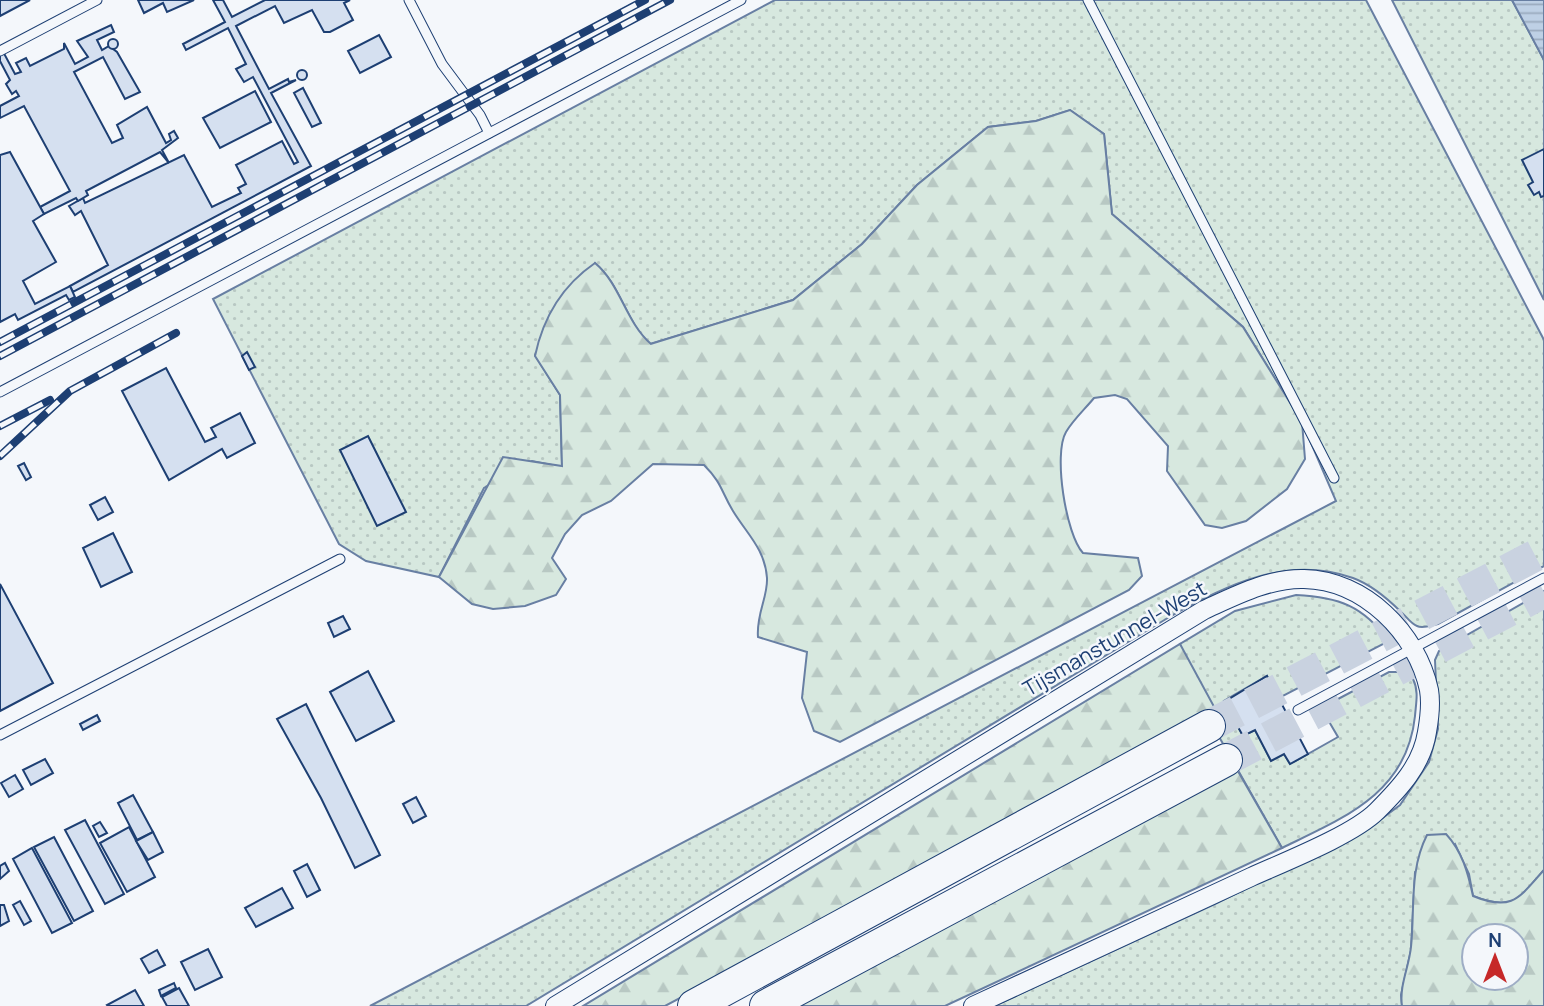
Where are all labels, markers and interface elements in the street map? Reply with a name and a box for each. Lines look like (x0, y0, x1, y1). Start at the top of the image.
street label: Tijsmanstunnel-West (1018, 574, 1211, 702)
north arrow (1460, 922, 1530, 992)
text: N (1488, 927, 1502, 953)

